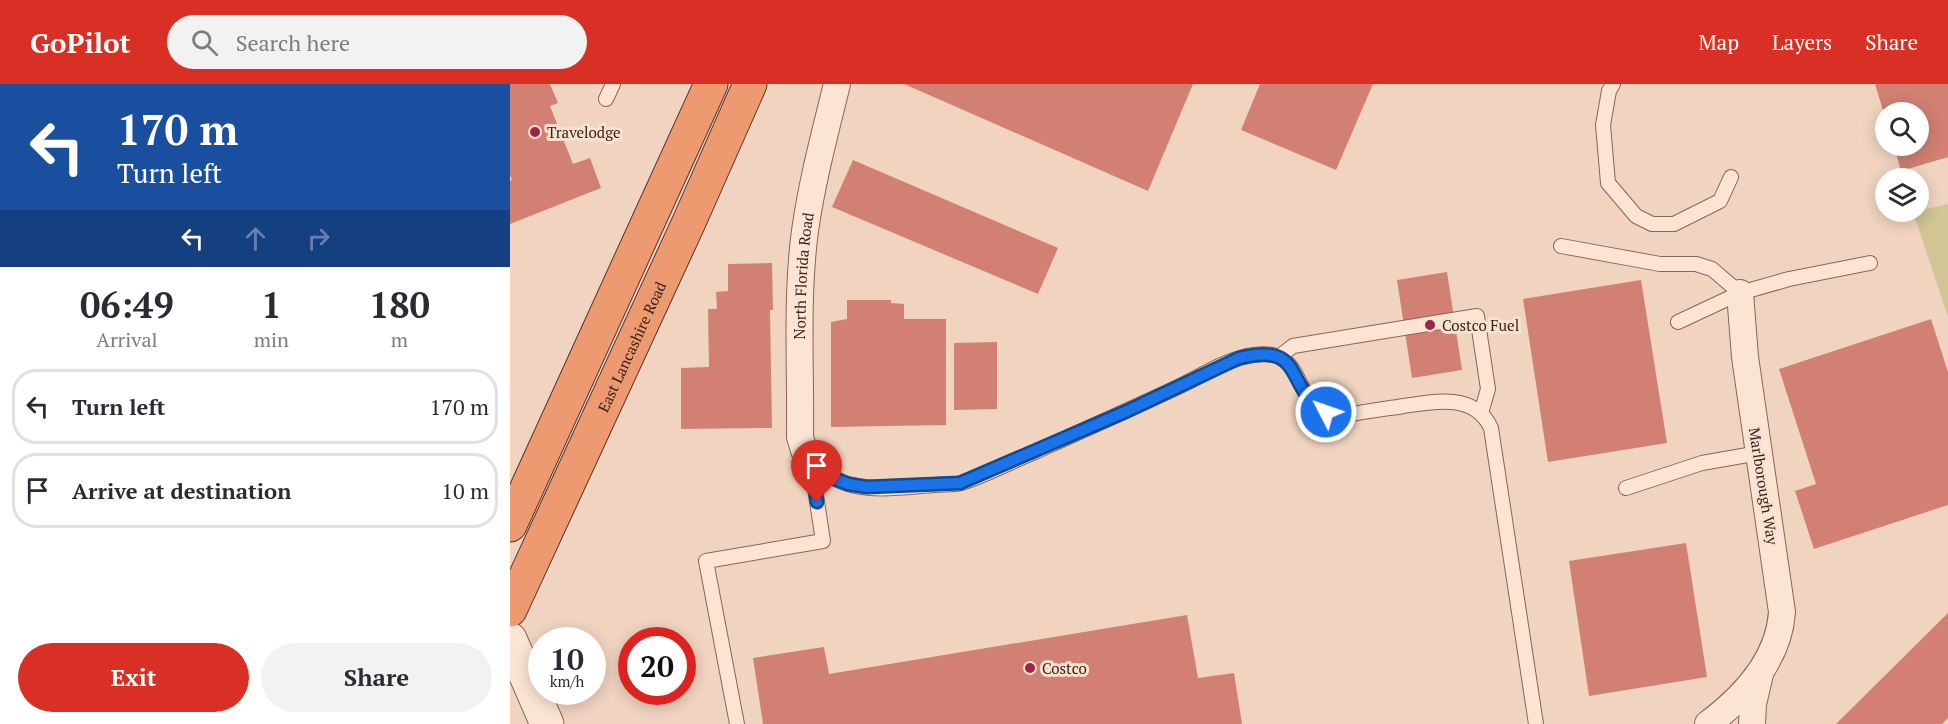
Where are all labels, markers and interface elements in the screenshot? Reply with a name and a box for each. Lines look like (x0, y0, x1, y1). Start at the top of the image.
search box (167, 15, 587, 69)
text: GoPilot (30, 24, 131, 61)
icon: search (188, 26, 221, 59)
text: Search here (236, 28, 350, 57)
text: Map (1698, 28, 1739, 56)
text: Layers (1772, 28, 1832, 56)
text: Share (1865, 28, 1918, 56)
text: 170 m (117, 101, 238, 157)
map controls (1875, 102, 1929, 222)
button: search (1875, 102, 1929, 156)
icon: left (18, 108, 96, 186)
place label: Travelodge (547, 122, 621, 142)
marker: Travelodge (528, 125, 542, 139)
text: Turn left (117, 155, 222, 191)
button: layers (1875, 168, 1929, 222)
street label: North Florida Road (789, 211, 818, 339)
icon: left (176, 222, 209, 255)
icon: ahead (239, 222, 272, 255)
icon: right (302, 222, 335, 255)
street label: East Lancashire Road (593, 278, 670, 415)
text: 06:49 (80, 281, 174, 328)
text: 1 (261, 281, 282, 328)
text: 180 (369, 281, 430, 328)
place label: Costco Fuel (1442, 315, 1519, 335)
marker: Costco Fuel (1423, 318, 1437, 332)
text: Arrival (96, 326, 158, 353)
text: min (254, 326, 289, 353)
text: m (391, 326, 408, 353)
position arrow (1294, 380, 1358, 444)
icon: left (21, 390, 54, 423)
text: Turn left (72, 392, 165, 421)
text: 170 m (429, 392, 489, 421)
street label: Marlborough Way (1745, 426, 1783, 547)
pin (791, 440, 842, 502)
icon: arrive (800, 449, 833, 482)
icon: arrive (21, 474, 54, 507)
text: Arrive at destination (72, 476, 291, 505)
text: 10 m (441, 476, 489, 505)
speed limit sign: 20 (618, 627, 696, 705)
text: 10 (550, 639, 584, 679)
button: Exit (18, 643, 249, 712)
button: Share (261, 643, 492, 712)
place label: Costco (1042, 658, 1087, 678)
marker: Costco (1023, 661, 1037, 675)
text: km/h (550, 671, 584, 691)

